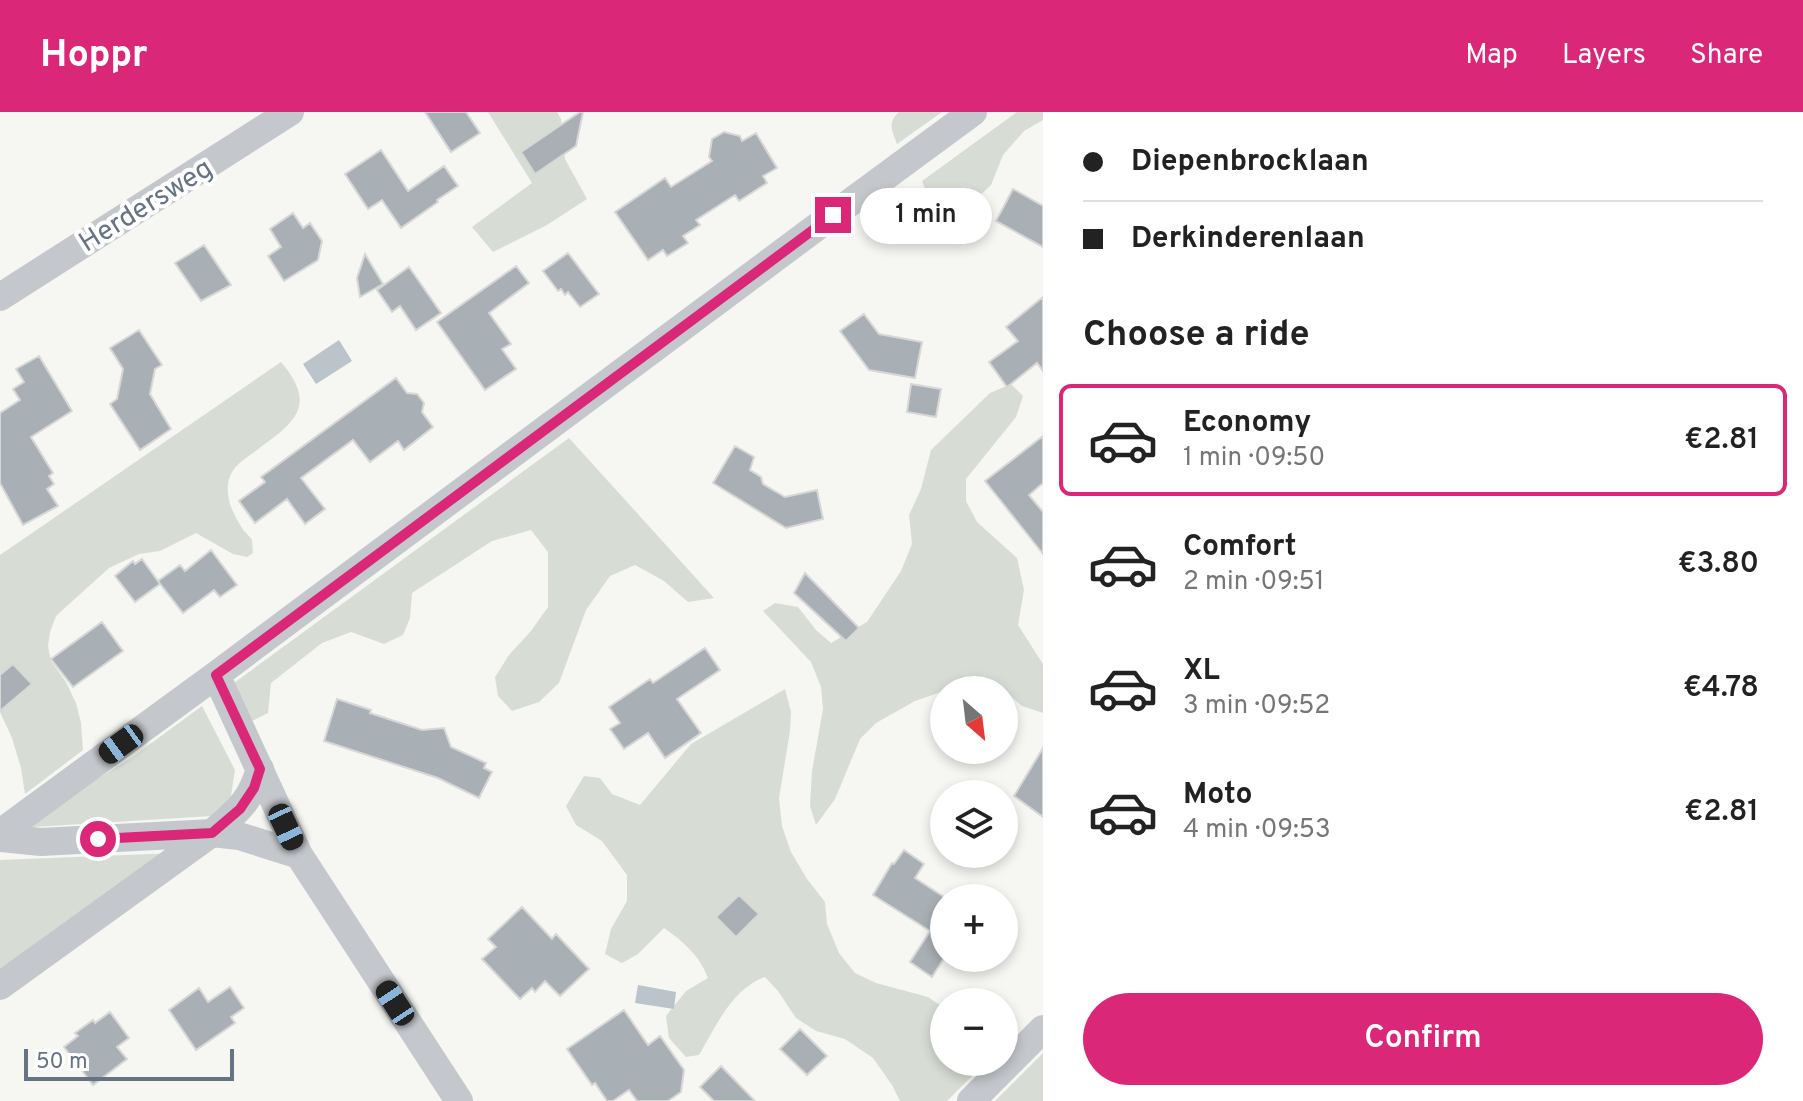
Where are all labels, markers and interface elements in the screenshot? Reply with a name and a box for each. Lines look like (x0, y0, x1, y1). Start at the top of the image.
text: Hoppr (40, 32, 148, 81)
text: Map (1465, 38, 1518, 74)
text: Layers (1562, 38, 1646, 74)
text: Share (1690, 38, 1763, 74)
text: Diepenbrocklaan (1131, 144, 1369, 181)
street label: Herdersweg (73, 151, 220, 262)
callout: 1 min (861, 187, 993, 243)
route end (815, 197, 851, 233)
text: 1 min (895, 199, 957, 232)
text: Derkinderenlaan (1131, 221, 1365, 258)
text: Choose a ride (1083, 313, 1309, 359)
icon: car (1087, 404, 1159, 476)
text: Economy (1183, 405, 1311, 442)
text: €2.81 (1684, 422, 1759, 459)
text: 1 min · 09:50 (1183, 442, 1325, 475)
icon: car (1087, 528, 1159, 600)
text: Comfort (1183, 529, 1296, 566)
text: €3.80 (1678, 546, 1759, 583)
text: 2 min · 09:51 (1183, 566, 1324, 599)
icon: car (1087, 652, 1159, 724)
text: XL (1183, 653, 1220, 690)
text: €4.78 (1683, 670, 1759, 707)
north arrow (930, 676, 1018, 764)
map controls (930, 676, 1018, 1076)
text: 3 min · 09:52 (1183, 690, 1330, 723)
car (95, 720, 147, 768)
icon: car (1087, 776, 1159, 848)
text: Moto (1183, 777, 1253, 814)
button: layers (930, 780, 1018, 868)
text: €2.81 (1684, 794, 1759, 831)
car (265, 800, 307, 854)
text: 4 min · 09:53 (1183, 814, 1331, 847)
route start (80, 821, 116, 857)
button: + (930, 884, 1018, 972)
car (372, 976, 418, 1030)
button: − (930, 988, 1018, 1076)
button: Confirm (1083, 993, 1763, 1085)
scale bar (24, 1045, 234, 1081)
text: 50 m (36, 1049, 88, 1076)

